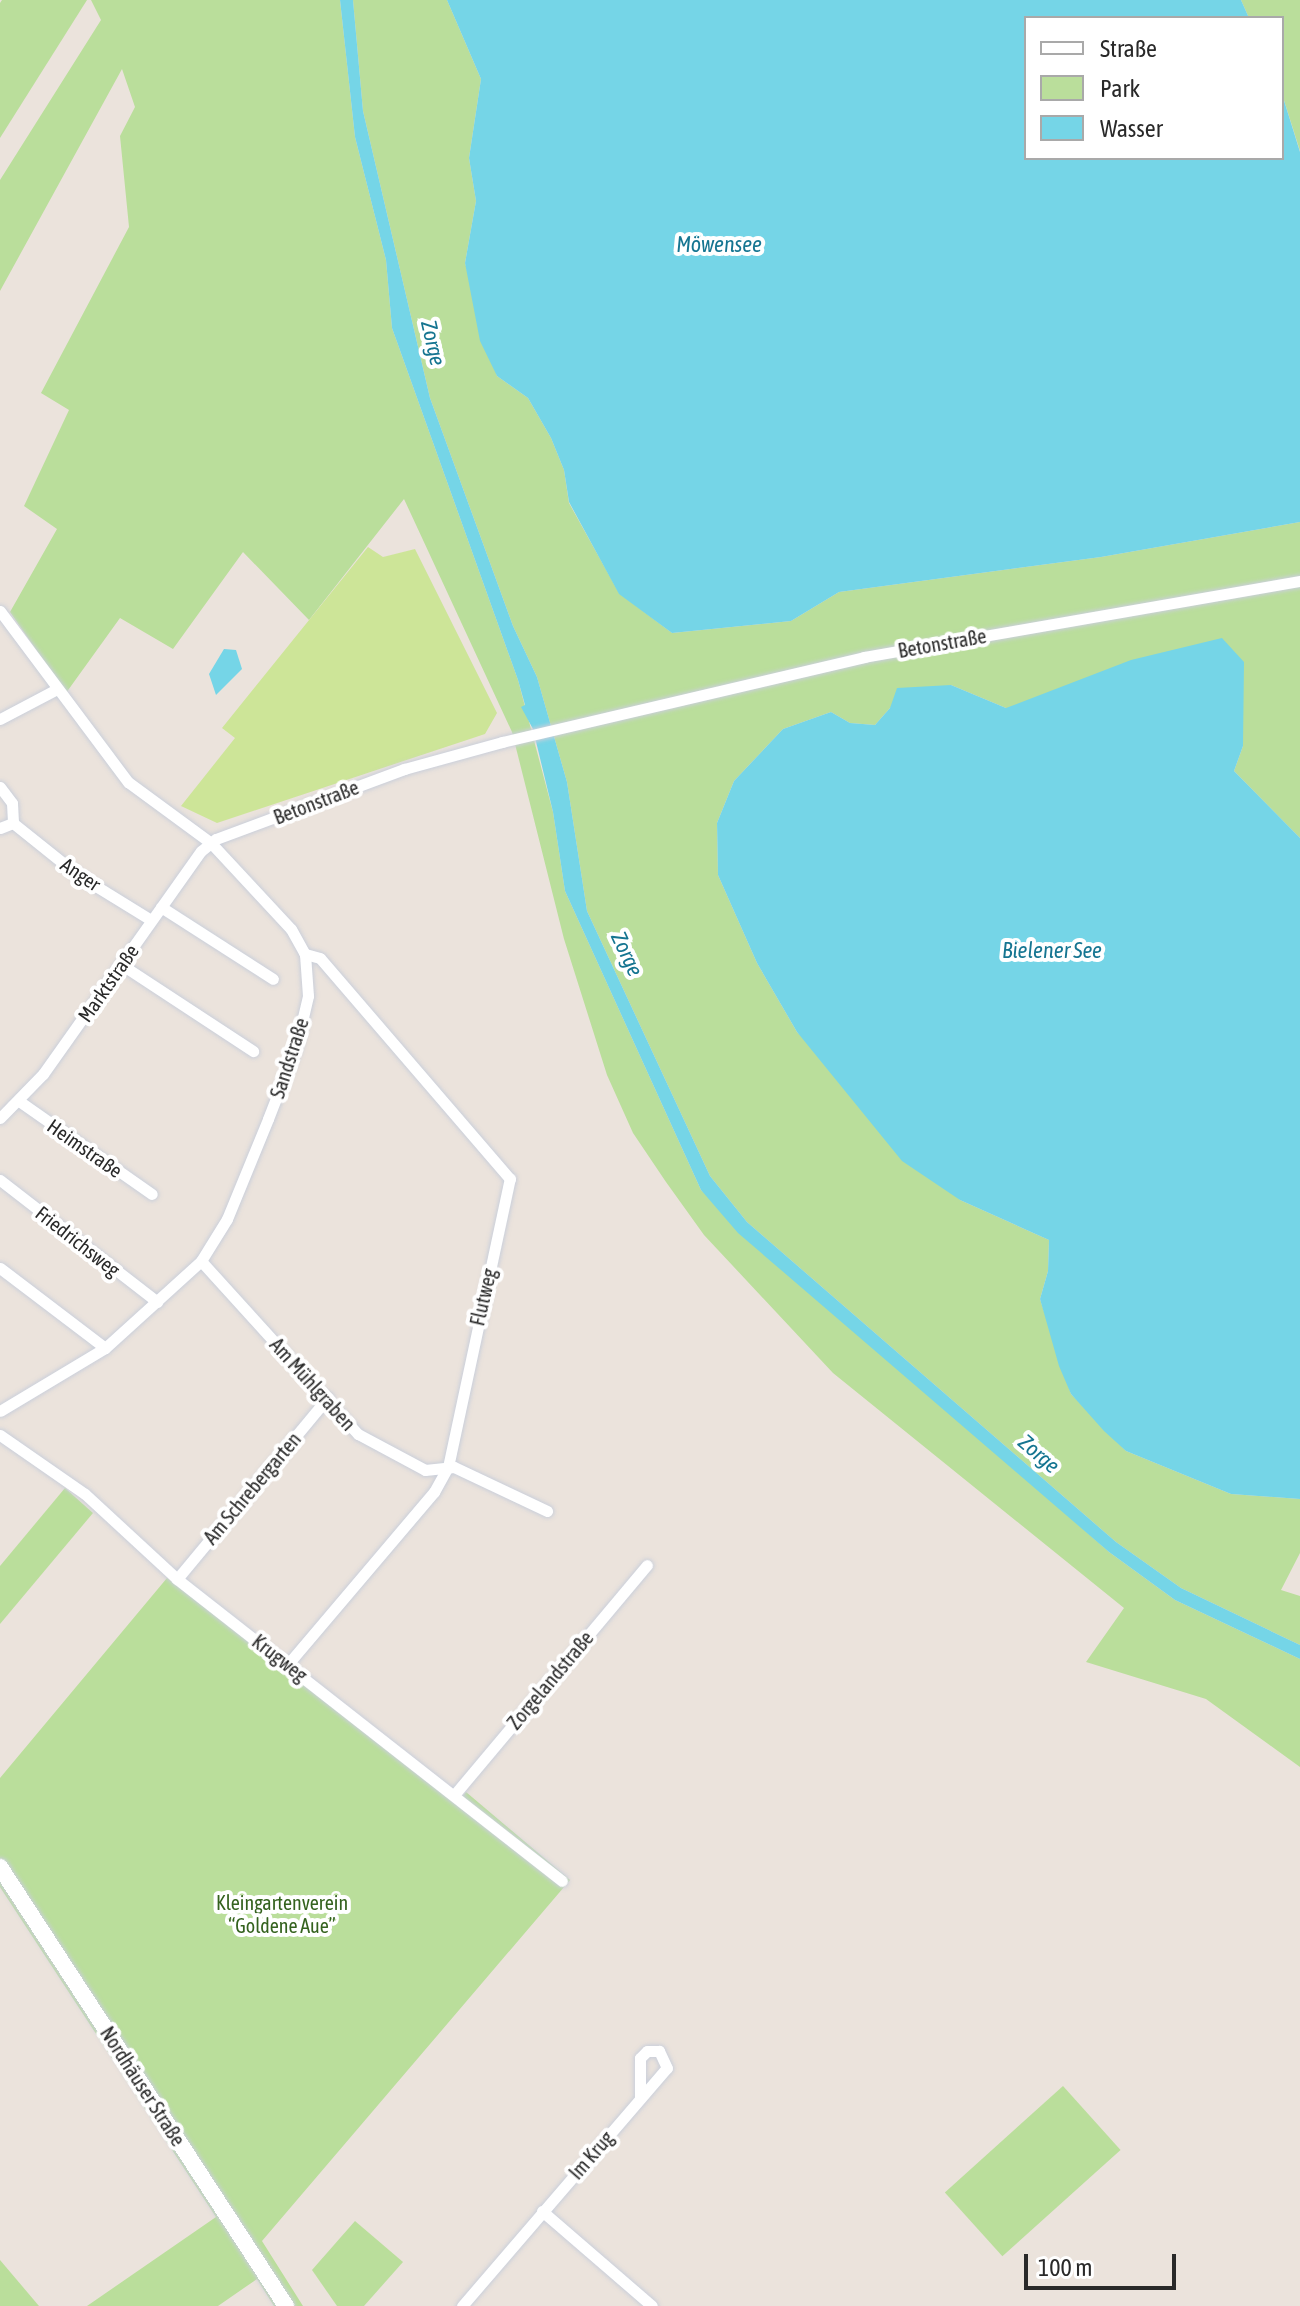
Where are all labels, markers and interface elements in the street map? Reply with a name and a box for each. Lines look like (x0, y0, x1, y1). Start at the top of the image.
legend (1024, 16, 1284, 160)
text: Straße (1100, 35, 1157, 62)
text: Park (1100, 75, 1140, 102)
text: Wasser (1100, 115, 1163, 142)
water label: Möwensee (676, 232, 762, 258)
water label: Zorge (415, 318, 451, 368)
street label: Betonstraße (896, 623, 988, 663)
street label: Betonstraße (270, 775, 362, 829)
street label: Anger (57, 852, 105, 896)
water label: Zorge (605, 928, 649, 980)
water label: Bielener See (1002, 938, 1102, 964)
street label: Marktstraße (73, 940, 143, 1026)
street label: Sandstraße (265, 1015, 313, 1101)
street label: Heimstraße (43, 1114, 127, 1182)
street label: Friedrichsweg (31, 1201, 125, 1281)
street label: Flutweg (465, 1266, 501, 1328)
street label: Am Mühlgraben (265, 1333, 361, 1435)
street label: Am Schrebergarten (198, 1427, 306, 1549)
water label: Zorge (1013, 1429, 1065, 1479)
street label: Zorgelandstraße (502, 1626, 598, 1734)
street label: Krugweg (248, 1629, 312, 1687)
park label: Kleingartenverein “Goldene Aue” (216, 1890, 348, 1937)
street label: Nordhäuser Straße (96, 2022, 190, 2150)
street label: Im Krug (564, 2126, 618, 2184)
scale bar (1028, 2238, 1180, 2288)
text: 100 m (1038, 2254, 1092, 2281)

